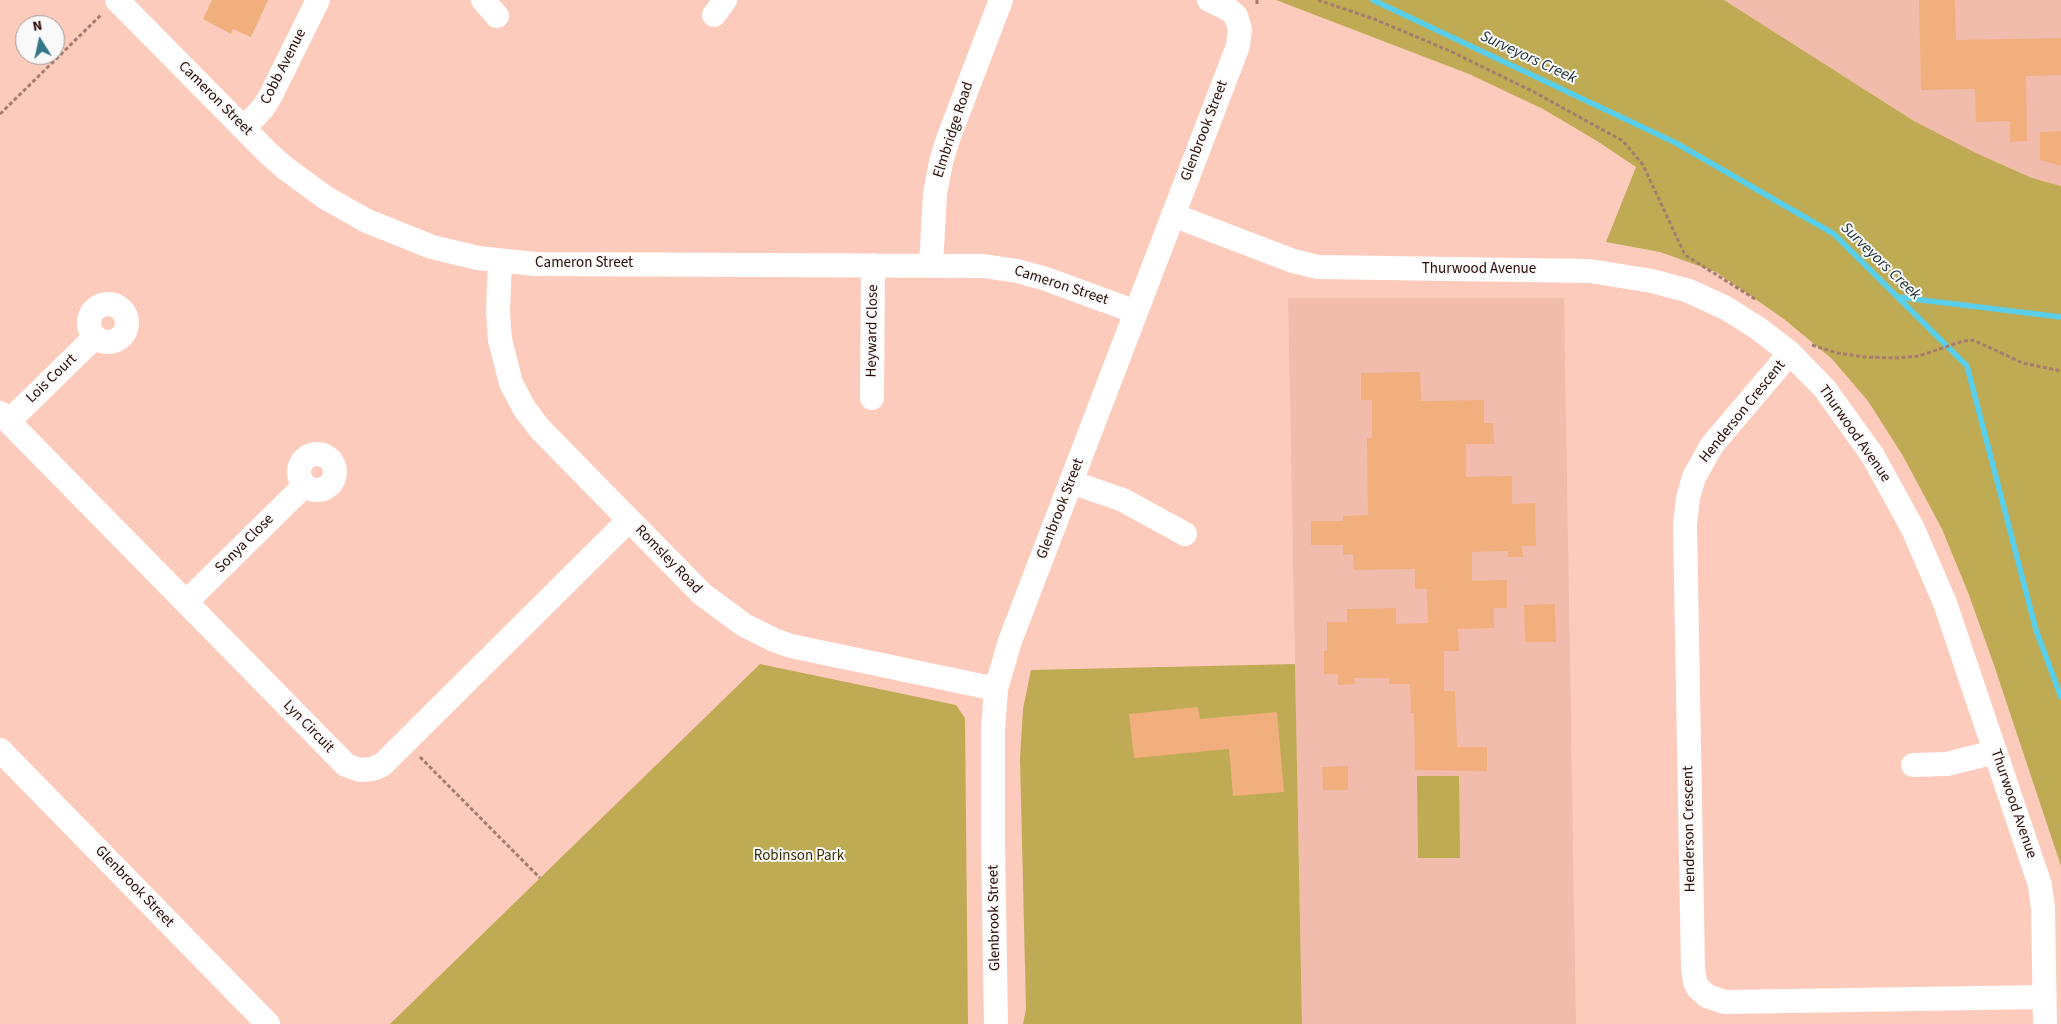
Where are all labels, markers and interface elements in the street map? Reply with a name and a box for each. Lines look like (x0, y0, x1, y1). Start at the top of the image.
north arrow (15, 15, 65, 65)
text: N (31, 16, 44, 37)
street label: Cobb Avenue (257, 26, 311, 108)
water label: Surveyors Creek (1477, 27, 1579, 89)
street label: Cameron Street (174, 58, 256, 140)
street label: Glenbrook Street (1178, 78, 1232, 184)
street label: Elmbridge Road (930, 80, 978, 180)
water label: Surveyors Creek (1836, 219, 1924, 305)
street label: Cameron Street (535, 255, 633, 273)
street label: Thurwood Avenue (1422, 261, 1536, 279)
street label: Cameron Street (1012, 262, 1110, 310)
street label: Heyward Close (863, 284, 883, 378)
street label: Lois Court (23, 351, 81, 407)
street label: Henderson Crescent (1696, 357, 1790, 467)
street label: Thurwood Avenue (1814, 382, 1894, 486)
street label: Glenbrook Street (1034, 456, 1088, 562)
street label: Sonya Close (212, 511, 278, 577)
street label: Romsley Road (631, 522, 705, 598)
street label: Lyn Circuit (279, 697, 337, 757)
street label: Thurwood Avenue (1986, 747, 2040, 861)
street label: Henderson Crescent (1680, 766, 1700, 892)
street label: Glenbrook Street (91, 843, 177, 931)
park label: Robinson Park (754, 848, 844, 866)
street label: Glenbrook Street (985, 865, 1005, 971)

